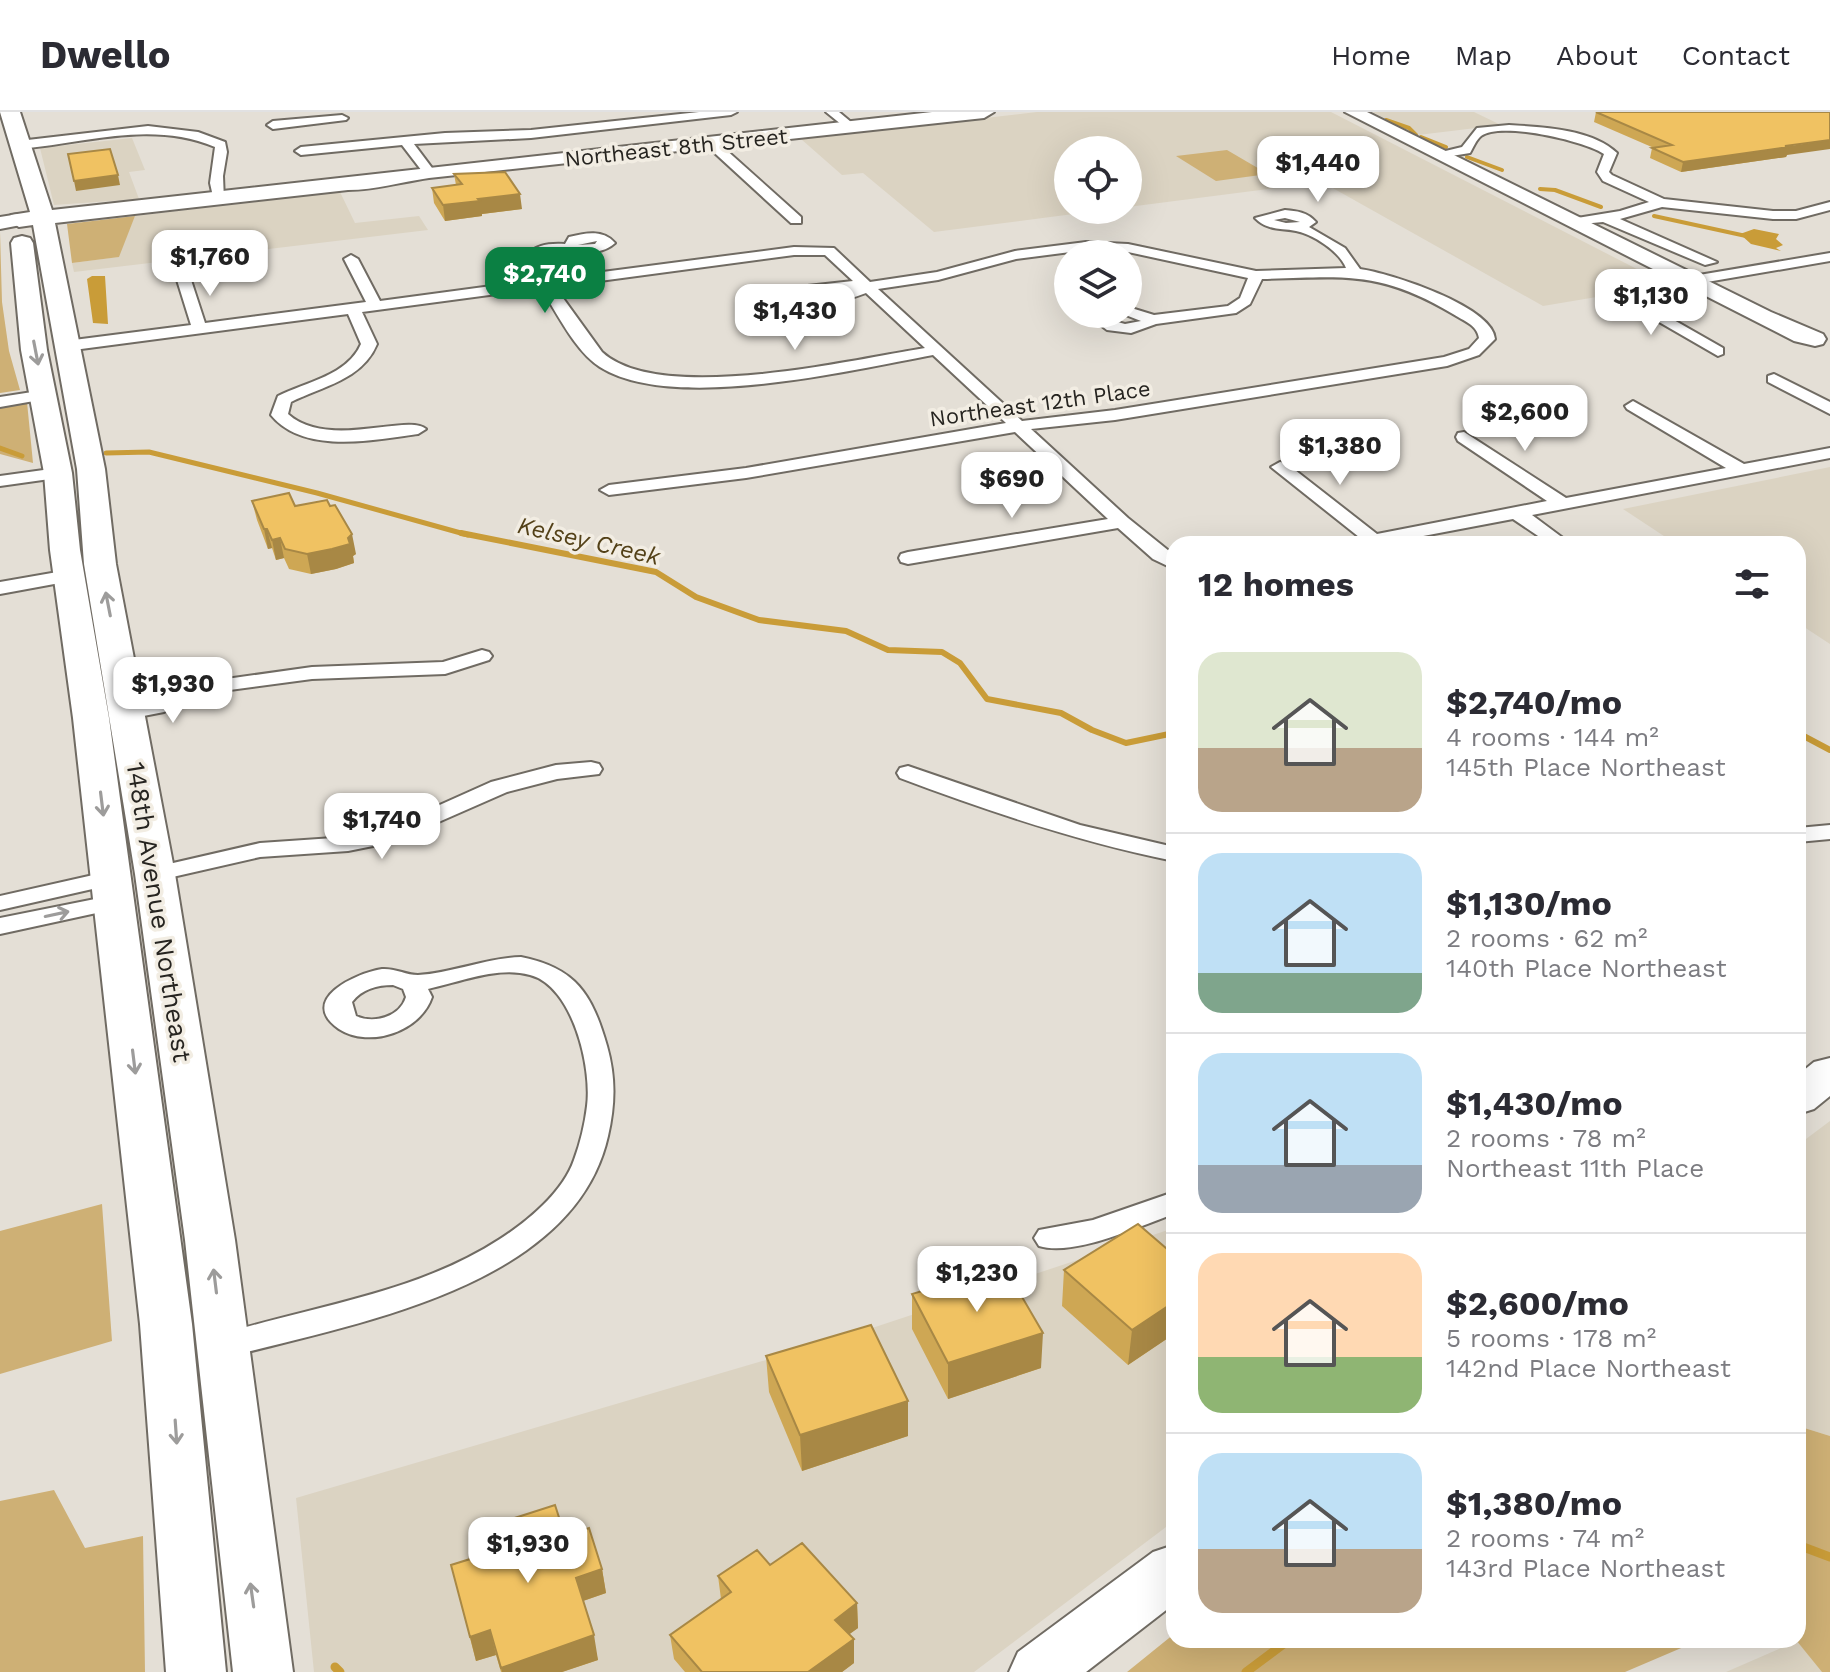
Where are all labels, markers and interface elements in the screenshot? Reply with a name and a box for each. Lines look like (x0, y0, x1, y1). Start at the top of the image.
text: Dwello (40, 33, 170, 77)
text: Home (1331, 39, 1411, 72)
text: Map (1455, 39, 1512, 72)
text: About (1556, 39, 1638, 72)
text: Contact (1682, 39, 1790, 72)
street label: Northeast 8th Street (563, 123, 789, 172)
map controls (1054, 136, 1142, 328)
button: locate (1054, 136, 1142, 224)
pin: $1,440 (1253, 136, 1383, 204)
text: $1,440 (1275, 147, 1361, 177)
pin: $1,760 (145, 230, 275, 298)
button: layers (1054, 240, 1142, 328)
text: $1,760 (170, 241, 250, 271)
pin: $2,740 (480, 247, 610, 315)
text: $2,740 (503, 258, 587, 288)
pin: $1,130 (1586, 269, 1716, 337)
text: $1,130 (1613, 280, 1689, 310)
pin: $1,430 (730, 284, 860, 352)
text: $1,430 (753, 295, 837, 325)
one-way arrow (29, 340, 44, 366)
street label: Northeast 12th Place (928, 376, 1152, 431)
pin: $2,600 (1460, 385, 1590, 453)
text: $2,600 (1480, 396, 1570, 426)
pin: $1,380 (1275, 419, 1405, 487)
text: $1,380 (1298, 430, 1382, 460)
pin: $690 (965, 452, 1059, 520)
text: $690 (979, 463, 1045, 493)
water label: Kelsey Creek (515, 511, 664, 571)
icon: filters (1730, 562, 1774, 606)
text: 12 homes (1198, 564, 1354, 604)
one-way arrow (99, 592, 114, 617)
pin: $1,930 (108, 657, 238, 725)
text: $1,930 (131, 668, 215, 698)
text: $2,740/mo (1446, 682, 1622, 722)
icon: home (1262, 684, 1358, 780)
text: 4 rooms · 144 m² (1446, 722, 1659, 752)
text: 145th Place Northeast (1446, 752, 1726, 782)
street label: 148th Avenue Northeast (120, 760, 198, 1064)
one-way arrow (95, 791, 110, 816)
pin: $1,740 (317, 793, 447, 861)
text: $1,740 (342, 804, 422, 834)
text: $1,130/mo (1446, 883, 1612, 923)
icon: home (1262, 885, 1358, 981)
one-way arrow (44, 906, 70, 921)
text: 2 rooms · 62 m² (1446, 923, 1648, 953)
text: 140th Place Northeast (1446, 953, 1727, 983)
one-way arrow (127, 1049, 142, 1074)
text: $1,430/mo (1446, 1083, 1623, 1123)
icon: home (1262, 1085, 1358, 1181)
text: 2 rooms · 78 m² (1446, 1123, 1646, 1153)
text: Northeast 11th Place (1446, 1153, 1704, 1183)
pin: $1,230 (912, 1246, 1042, 1314)
text: $1,230 (935, 1257, 1019, 1287)
one-way arrow (207, 1269, 222, 1294)
text: $2,600/mo (1446, 1283, 1629, 1323)
icon: home (1262, 1285, 1358, 1381)
text: 5 rooms · 178 m² (1446, 1323, 1656, 1353)
text: 142nd Place Northeast (1446, 1353, 1731, 1383)
one-way arrow (169, 1418, 184, 1445)
text: $1,380/mo (1446, 1483, 1622, 1523)
icon: home (1262, 1485, 1358, 1581)
pin: $1,930 (463, 1517, 593, 1585)
text: 2 rooms · 74 m² (1446, 1523, 1644, 1553)
text: $1,930 (486, 1528, 570, 1558)
text: 143rd Place Northeast (1446, 1553, 1725, 1583)
one-way arrow (245, 1582, 260, 1609)

